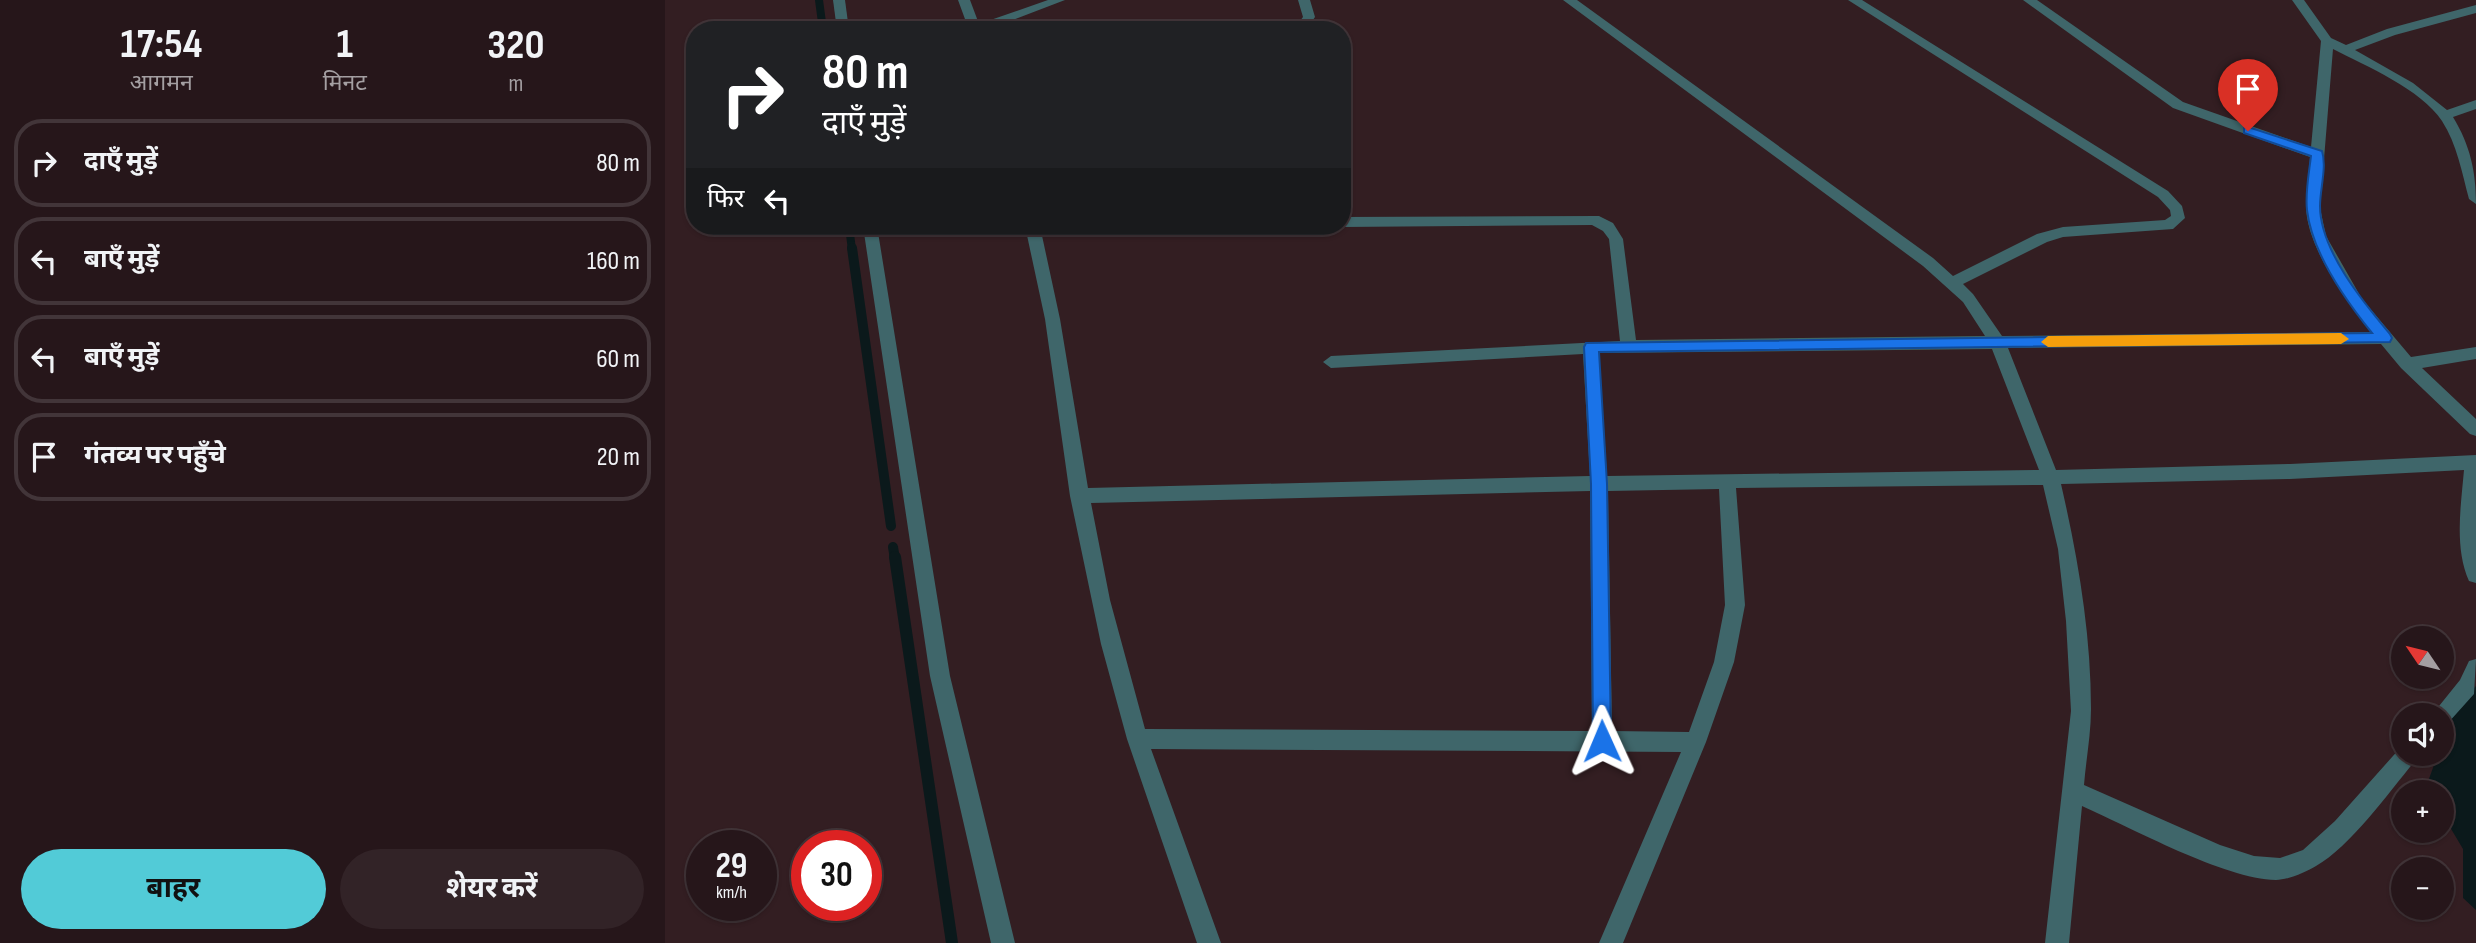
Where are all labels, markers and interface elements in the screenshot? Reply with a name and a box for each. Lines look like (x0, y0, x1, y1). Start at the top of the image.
text: 17:54 (120, 19, 202, 70)
text: 1 (336, 19, 353, 70)
text: 320 (487, 20, 544, 71)
text: 80 m (822, 44, 909, 103)
icon: right (707, 49, 798, 140)
pin (2218, 59, 2278, 131)
text: आगमन (130, 69, 193, 97)
text: मिनट (323, 69, 367, 97)
text: m (508, 70, 523, 98)
icon: arrive (2229, 70, 2267, 108)
text: दाएँ मुड़ें (822, 104, 906, 143)
icon: right (25, 144, 63, 182)
text: दाएँ मुड़ें (84, 146, 158, 177)
text: 80 m (596, 148, 640, 179)
icon: left (758, 182, 796, 220)
text: फिर (707, 184, 744, 215)
icon: left (25, 242, 63, 280)
text: बाएँ मुड़ें (84, 244, 159, 275)
text: 160 m (587, 246, 640, 277)
icon: left (25, 340, 63, 378)
text: बाएँ मुड़ें (84, 342, 159, 373)
text: 60 m (596, 344, 640, 375)
icon: arrive (25, 438, 63, 476)
text: गंतव्य पर पहुँचे (84, 440, 226, 471)
text: 20 m (597, 442, 640, 473)
north arrow (2391, 626, 2453, 690)
map controls (2391, 626, 2454, 920)
button: sound (2391, 703, 2454, 766)
position arrow (1565, 704, 1639, 778)
button: + (2391, 780, 2454, 843)
speed limit sign: 30 (791, 830, 882, 921)
text: 29 (716, 845, 747, 888)
button: बाहर (21, 849, 326, 929)
button: शेयर करें (340, 849, 644, 929)
button: − (2391, 857, 2454, 920)
text: km/h (716, 882, 747, 903)

